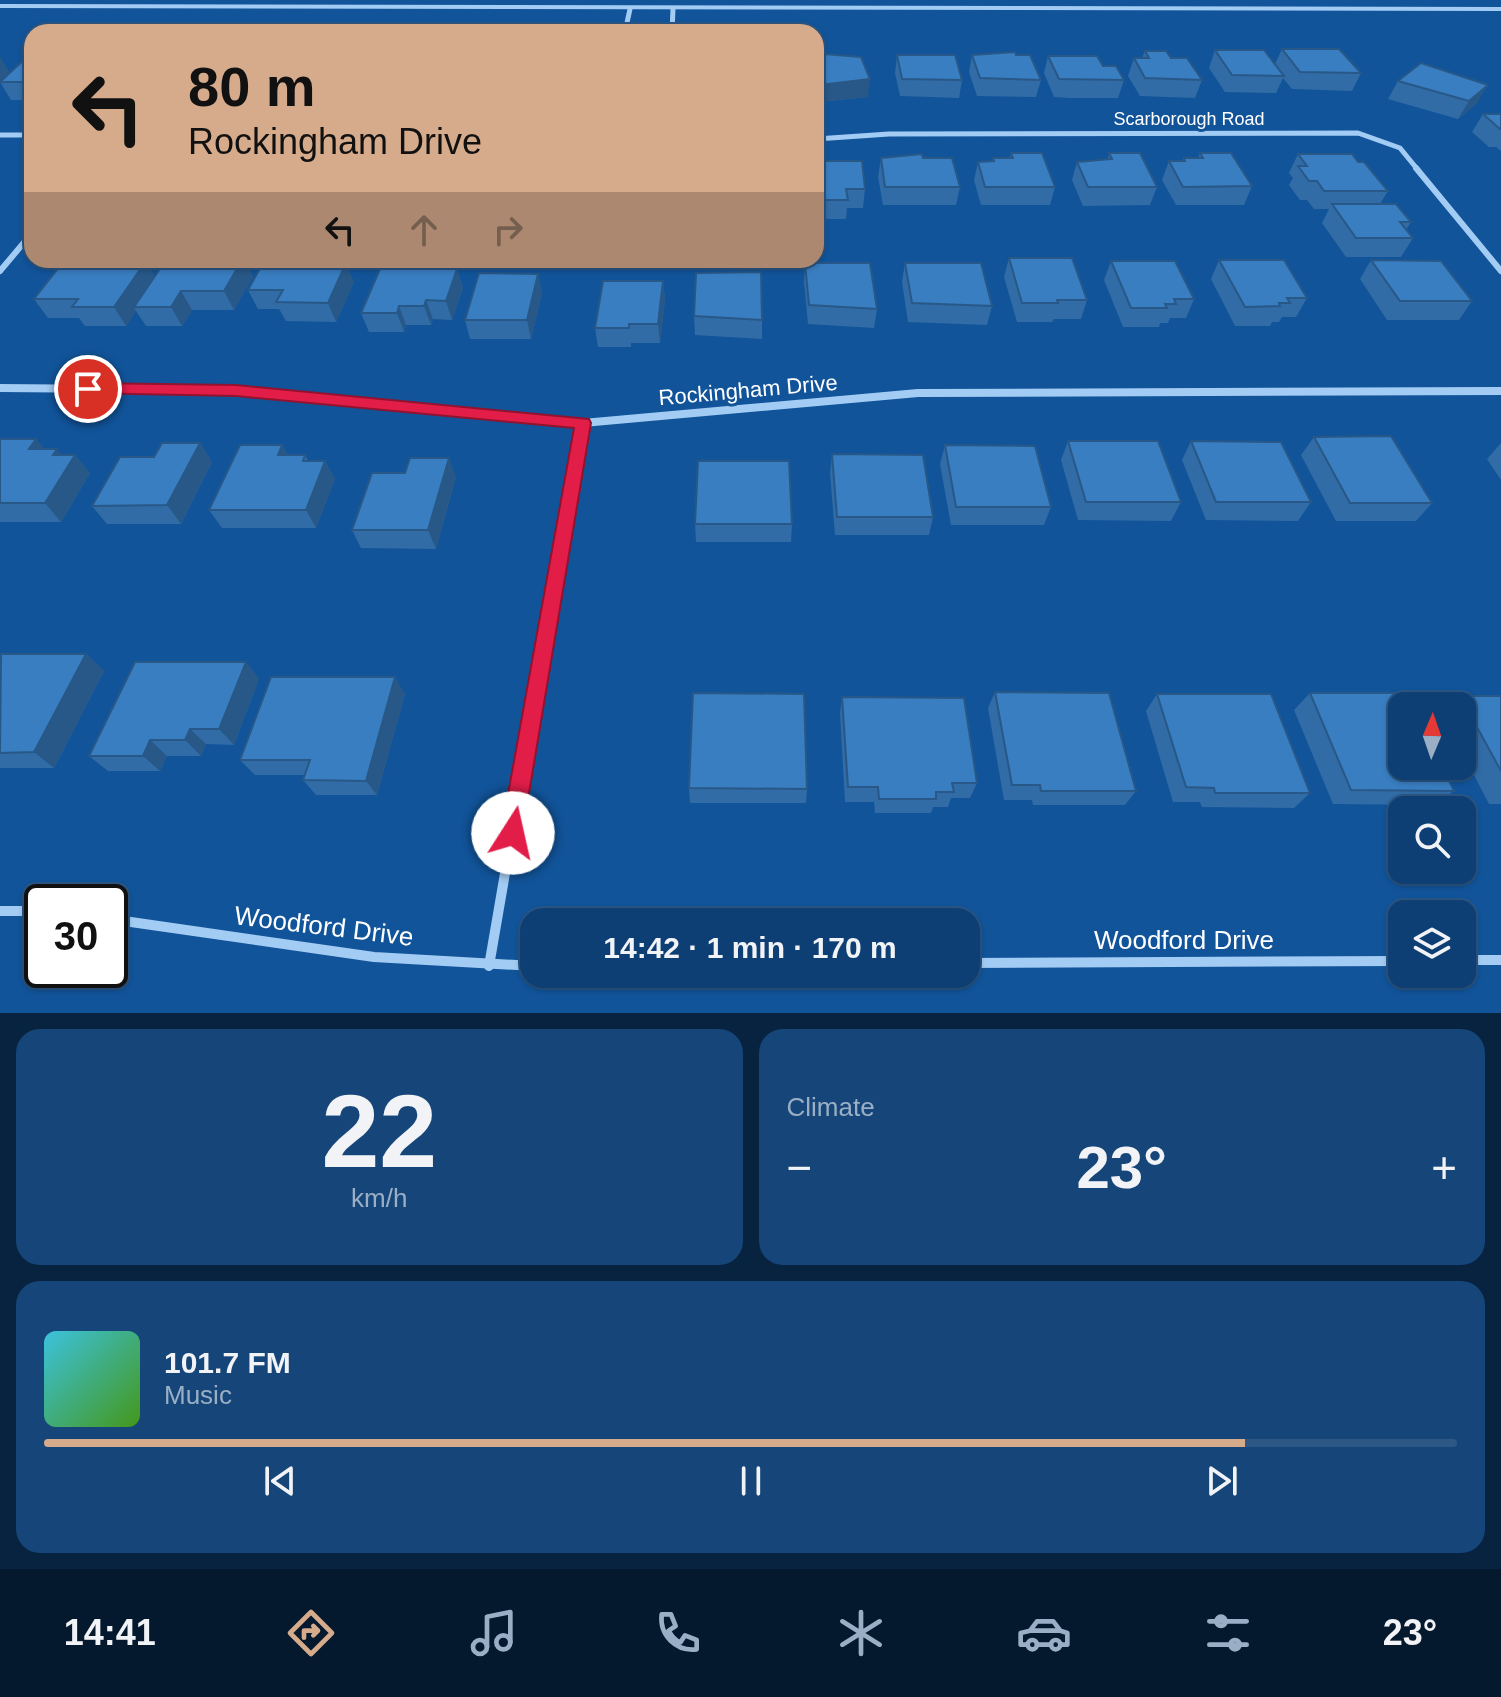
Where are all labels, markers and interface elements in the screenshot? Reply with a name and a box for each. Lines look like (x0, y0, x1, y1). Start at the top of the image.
text: 80 m (188, 55, 316, 118)
icon: left (56, 56, 160, 160)
street label: Scarborough Road (1113, 109, 1265, 129)
text: Rockingham Drive (188, 121, 482, 162)
icon: left (318, 208, 362, 252)
icon: ahead (402, 208, 446, 252)
icon: right (486, 208, 530, 252)
pin (54, 355, 122, 423)
icon: arrive (66, 367, 110, 411)
street label: Rockingham Drive (657, 370, 839, 410)
north arrow (1388, 692, 1476, 780)
map controls (1388, 692, 1476, 988)
position arrow (471, 791, 555, 875)
button: search (1388, 796, 1476, 884)
speed limit sign: 30 (24, 884, 128, 988)
street label: Woodford Drive (233, 900, 415, 952)
button: layers (1388, 900, 1476, 988)
street label: Woodford Drive (1094, 925, 1274, 955)
text: 14:42 · 1 min · 170 m (603, 931, 897, 964)
text: 22 (321, 1073, 437, 1189)
text: Climate (787, 1092, 875, 1122)
text: 23° (1076, 1134, 1167, 1201)
text: − (787, 1143, 812, 1192)
text: + (1431, 1143, 1457, 1192)
text: km/h (351, 1183, 407, 1213)
text: 101.7 FM (164, 1346, 291, 1379)
text: Music (164, 1380, 232, 1410)
icon: previous (258, 1459, 302, 1503)
icon: pause (729, 1459, 773, 1503)
icon: next (1200, 1459, 1244, 1503)
icon: directions (283, 1605, 339, 1661)
icon: music (466, 1605, 522, 1661)
icon: phone (650, 1605, 706, 1661)
icon: climate (833, 1605, 889, 1661)
icon: car (1016, 1605, 1072, 1661)
icon: filters (1200, 1605, 1256, 1661)
text: 14:41 (64, 1612, 156, 1653)
text: 23° (1383, 1612, 1437, 1653)

